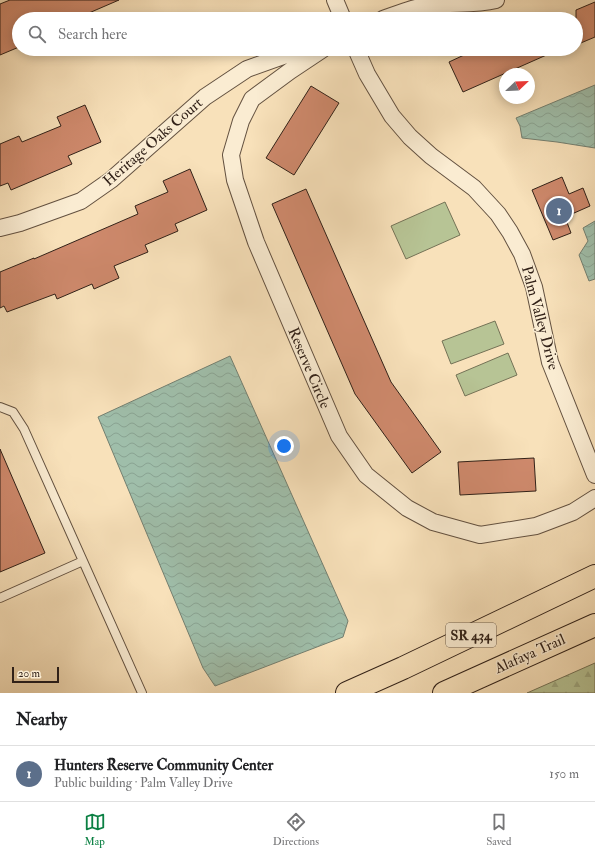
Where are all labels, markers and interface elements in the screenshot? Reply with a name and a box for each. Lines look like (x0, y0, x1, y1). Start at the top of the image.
search box (12, 12, 583, 56)
icon: search (26, 23, 48, 45)
text: Search here (58, 25, 127, 44)
north arrow (499, 68, 535, 104)
street label: Heritage Oaks Court (99, 93, 207, 190)
pin: 1 (546, 196, 572, 226)
street label: Palm Valley Drive (517, 264, 563, 372)
street label: Reserve Circle (283, 325, 335, 411)
your location (274, 436, 294, 456)
road number: SR 434 (446, 623, 496, 647)
street label: Alafaya Trail (491, 630, 568, 678)
scale bar (12, 665, 59, 684)
text: 20 m (18, 667, 40, 680)
text: Nearby (16, 709, 67, 730)
text: Hunters Reserve Community Center (54, 756, 273, 775)
text: 1 (27, 766, 31, 782)
text: 150 m (549, 766, 579, 782)
text: Public building · Palm Valley Drive (54, 775, 233, 791)
tab: Map (84, 811, 106, 848)
tab: Directions (273, 811, 319, 848)
tab: Saved (486, 811, 511, 848)

